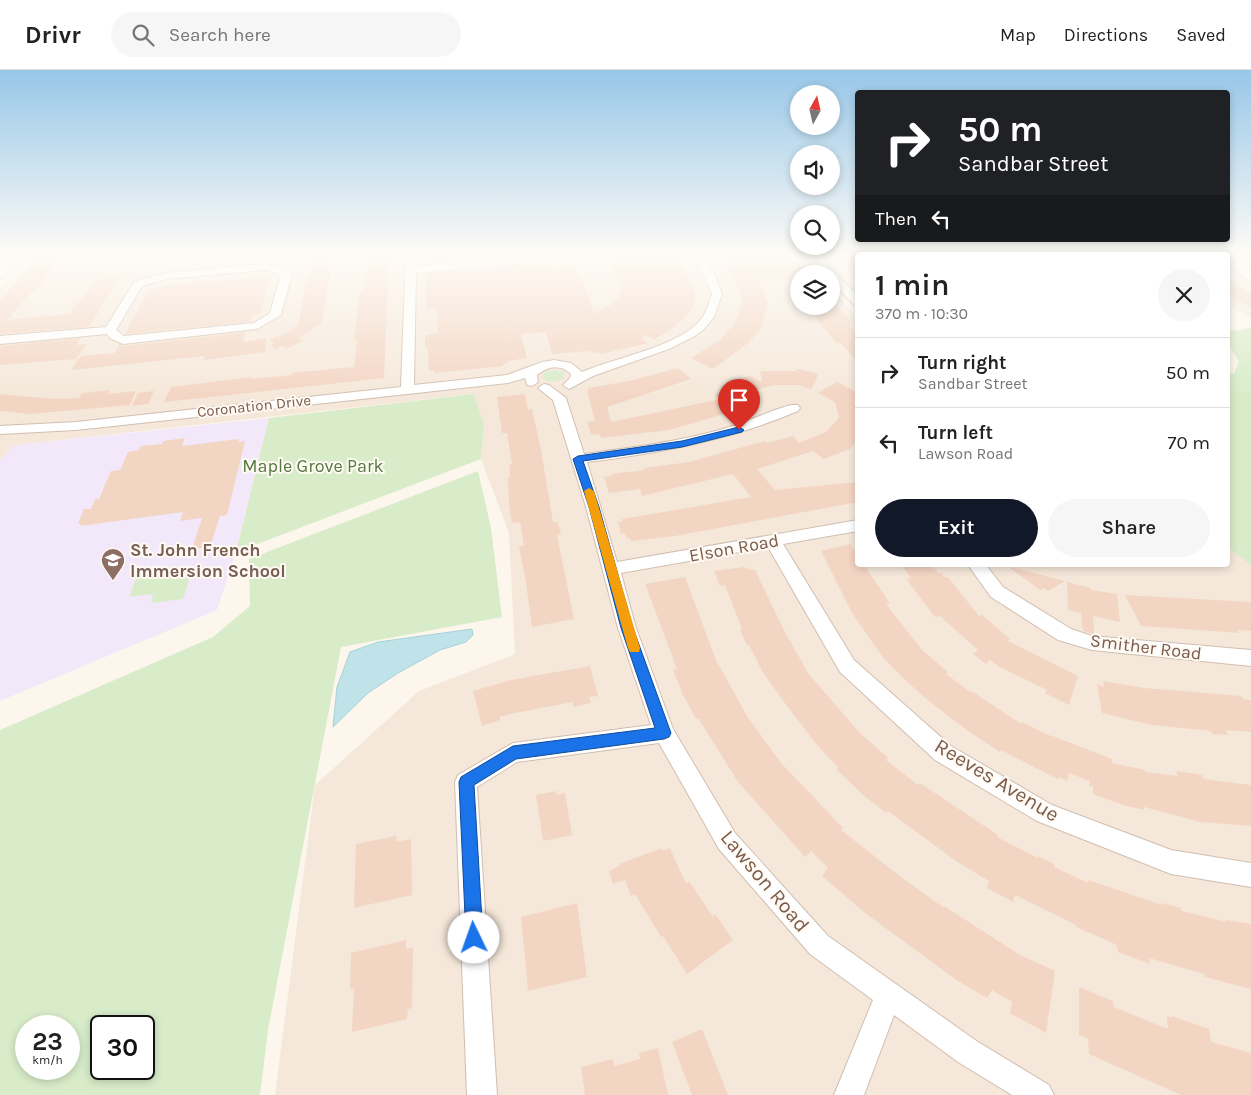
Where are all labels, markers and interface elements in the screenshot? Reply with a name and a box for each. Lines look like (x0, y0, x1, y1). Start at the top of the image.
search box (111, 12, 461, 57)
text: Drivr (25, 21, 81, 49)
icon: search (129, 21, 157, 49)
text: Search here (169, 24, 271, 46)
text: Map (1000, 24, 1036, 46)
text: Directions (1064, 24, 1148, 46)
text: Saved (1176, 24, 1226, 46)
north arrow (790, 85, 840, 135)
map controls (790, 85, 840, 315)
text: 50 m (958, 109, 1043, 150)
icon: right (875, 110, 940, 175)
button: sound (790, 145, 840, 195)
text: Sandbar Street (958, 151, 1108, 177)
button: search (790, 205, 840, 255)
icon: left (927, 205, 955, 233)
text: Then (875, 208, 917, 230)
button: layers (790, 265, 840, 315)
text: 1 min (875, 267, 949, 303)
button: close (1158, 269, 1210, 321)
text: 370 m · 10:30 (875, 304, 968, 323)
text: Turn right (918, 352, 1007, 374)
icon: right (875, 359, 903, 387)
text: 50 m (1166, 362, 1210, 384)
text: Sandbar Street (918, 374, 1027, 393)
pin (718, 379, 760, 430)
icon: arrive (725, 386, 753, 414)
street label: Coronation Drive (196, 391, 312, 421)
text: Turn left (918, 422, 993, 444)
icon: left (875, 429, 903, 457)
text: 70 m (1168, 432, 1210, 454)
text: Lawson Road (918, 444, 1013, 463)
park label: Maple Grove Park (242, 455, 384, 477)
button: Exit (875, 499, 1038, 557)
button: Share (1048, 499, 1210, 557)
street label: Elson Road (687, 529, 781, 567)
place label: St. John French Immersion School (130, 539, 286, 582)
school or university icon: St. John French Immersion School (100, 547, 126, 581)
street label: Smither Road (1089, 629, 1203, 665)
street label: Reeves Avenue (930, 733, 1064, 827)
street label: Lawson Road (716, 825, 814, 937)
position arrow (447, 911, 499, 963)
speed limit sign: 30 (90, 1015, 155, 1080)
text: 23 (32, 1027, 63, 1056)
text: km/h (32, 1053, 63, 1067)

